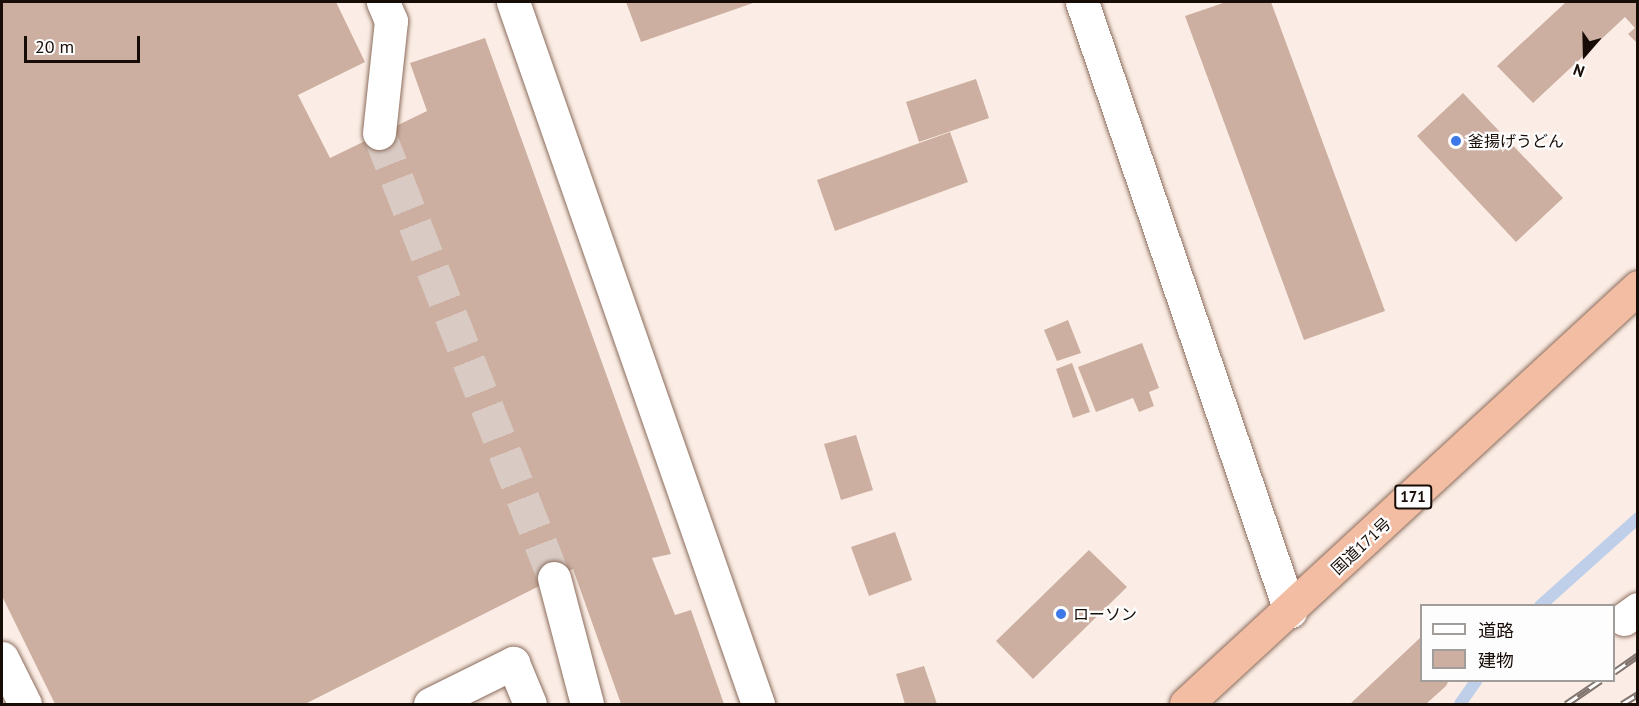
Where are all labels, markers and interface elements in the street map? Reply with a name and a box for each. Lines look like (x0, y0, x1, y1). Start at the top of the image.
scale bar (27, 24, 142, 62)
north arrow (1555, 24, 1615, 84)
text: 20 m (35, 35, 74, 58)
text: N (1570, 60, 1587, 82)
place label: 釜揚げうどん (1468, 131, 1564, 151)
marker: 釜揚げうどん (1449, 134, 1463, 148)
road number: 171 (1394, 485, 1432, 509)
street label: 国道171号 (1327, 514, 1395, 578)
place label: ローソン (1073, 604, 1137, 624)
legend (1420, 604, 1615, 682)
marker: ローソン (1054, 607, 1068, 621)
text: 道路 (1478, 619, 1514, 642)
text: 建物 (1478, 649, 1514, 672)

